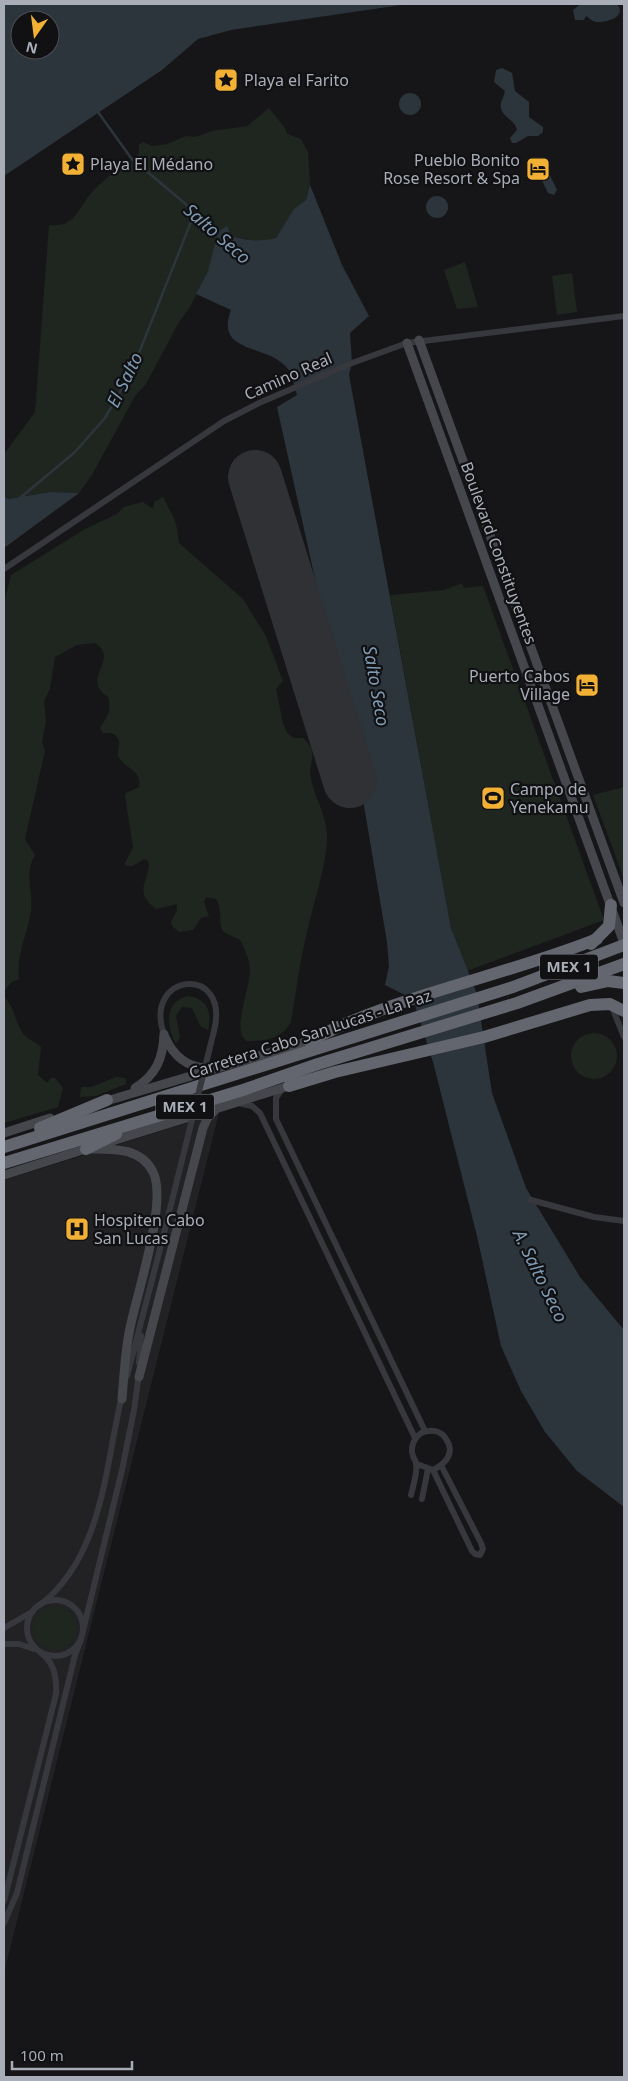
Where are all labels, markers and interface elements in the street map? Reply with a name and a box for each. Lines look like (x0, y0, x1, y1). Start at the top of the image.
north arrow (10, 10, 60, 60)
text: N (24, 38, 40, 59)
place icon: Playa el Farito (213, 67, 239, 93)
place label: Playa el Farito (244, 69, 349, 91)
place label: Pueblo Bonito Rose Resort & Spa (383, 149, 520, 189)
place icon: Playa El Médano (60, 151, 86, 177)
place label: Playa El Médano (90, 153, 213, 175)
hotel icon: Pueblo Bonito Rose Resort & Spa (525, 156, 551, 182)
water label: Salto Seco (179, 198, 256, 269)
street label: Camino Real (241, 347, 335, 405)
water label: El Salto (100, 348, 148, 411)
street label: Boulevard Constituyentes (456, 459, 542, 647)
water label: Salto Seco (358, 644, 396, 728)
place label: Puerto Cabos Village (469, 665, 570, 705)
hotel icon: Puerto Cabos Village (574, 672, 600, 698)
place label: Campo de Yenekamu (510, 778, 589, 818)
sports icon: Campo de Yenekamu (480, 785, 506, 811)
road number: MEX 1 (540, 954, 598, 980)
street label: Carretera Cabo San Lucas - La Paz (186, 984, 434, 1084)
road number: MEX 1 (156, 1094, 214, 1120)
place label: Hospiten Cabo San Lucas (94, 1209, 205, 1249)
hospital icon: Hospiten Cabo San Lucas (64, 1216, 90, 1242)
water label: A. Salto Seco (507, 1223, 574, 1326)
scale bar (12, 2038, 132, 2070)
text: 100 m (20, 2045, 64, 2065)

